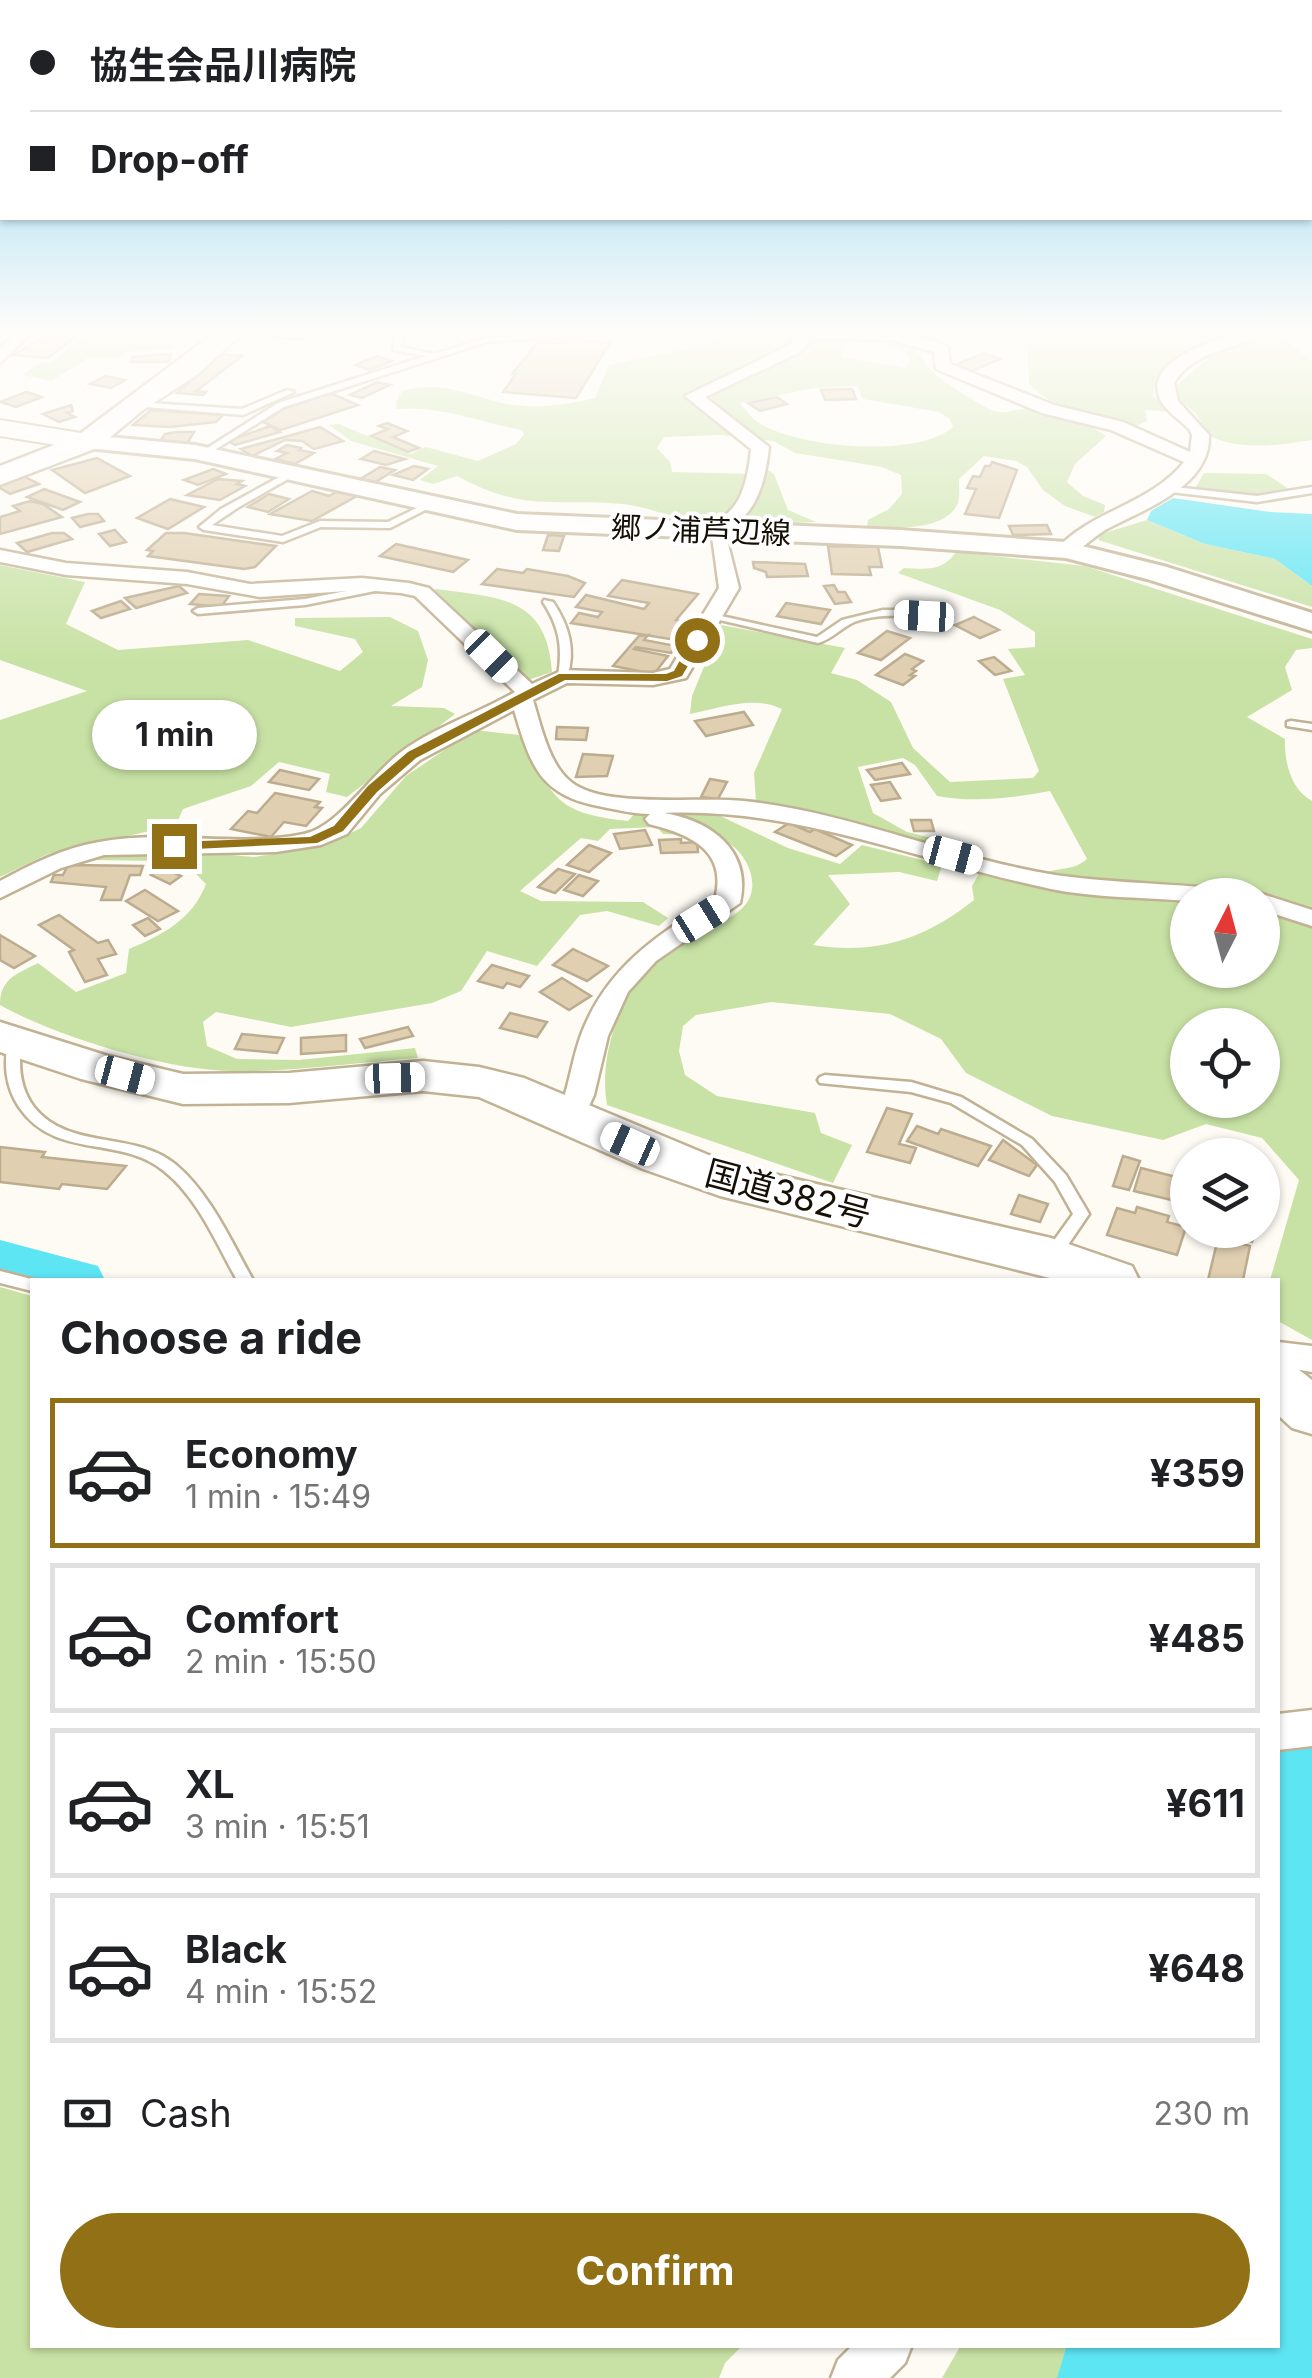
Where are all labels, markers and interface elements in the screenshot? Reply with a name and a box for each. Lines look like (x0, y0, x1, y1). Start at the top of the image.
text: 協生会品川病院 (90, 42, 356, 88)
text: Drop-off (90, 136, 249, 182)
street label: 郷ノ浦芦辺線 (610, 509, 792, 551)
car (893, 599, 955, 633)
route start (675, 618, 720, 663)
car (459, 624, 523, 688)
callout: 1 min (91, 701, 256, 771)
text: 1 min (135, 715, 214, 754)
route end (152, 824, 197, 869)
car (920, 833, 986, 877)
north arrow (1170, 878, 1280, 988)
map controls (1170, 878, 1280, 1248)
car (668, 890, 734, 948)
button: locate (1170, 1008, 1280, 1118)
car (92, 1053, 158, 1097)
car (364, 1062, 426, 1094)
car (596, 1118, 664, 1170)
button: layers (1170, 1138, 1280, 1248)
street label: 国道382号 (701, 1151, 876, 1235)
text: Choose a ride (60, 1310, 362, 1365)
icon: car (65, 1428, 155, 1518)
text: Economy (185, 1431, 358, 1477)
text: ¥359 (1150, 1450, 1245, 1496)
text: 1 min · 15:49 (185, 1477, 371, 1516)
icon: car (65, 1593, 155, 1683)
text: Comfort (185, 1596, 339, 1642)
text: ¥485 (1149, 1615, 1245, 1661)
text: 2 min · 15:50 (185, 1642, 377, 1681)
icon: car (65, 1758, 155, 1848)
text: XL (185, 1761, 235, 1807)
text: ¥611 (1166, 1780, 1245, 1826)
text: 3 min · 15:51 (185, 1807, 370, 1846)
icon: car (65, 1923, 155, 2013)
text: Black (185, 1926, 287, 1972)
text: ¥648 (1148, 1945, 1245, 1991)
text: 4 min · 15:52 (185, 1972, 377, 2011)
icon: cash (60, 2086, 115, 2141)
text: Cash (140, 2090, 232, 2136)
text: 230 m (1154, 2094, 1250, 2133)
button: Confirm (60, 2213, 1250, 2328)

